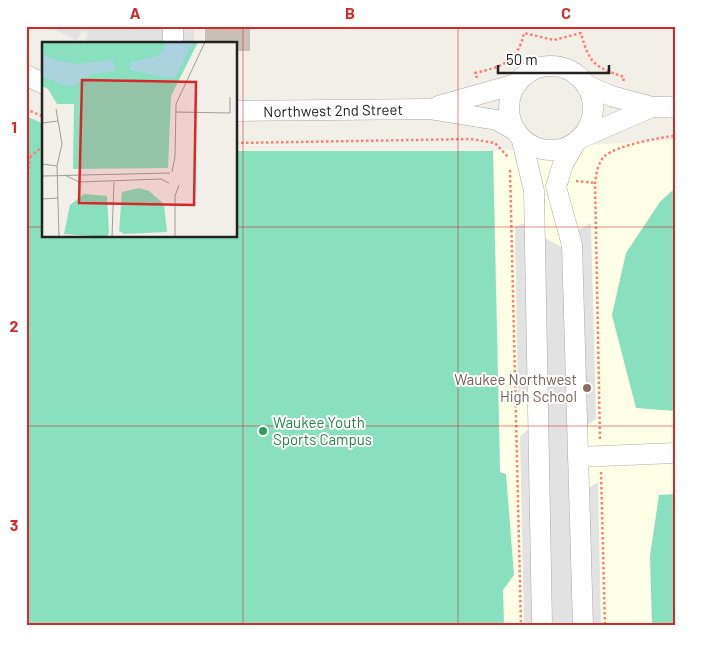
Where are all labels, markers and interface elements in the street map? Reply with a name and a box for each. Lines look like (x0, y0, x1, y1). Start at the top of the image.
text: A (130, 3, 141, 22)
text: B (345, 3, 355, 22)
text: C (561, 3, 571, 22)
inset map (42, 42, 238, 238)
scale bar (498, 42, 610, 74)
text: 50 m (506, 50, 538, 68)
street label: Northwest 2nd Street (263, 100, 403, 120)
text: 1 (11, 117, 17, 136)
text: 2 (10, 316, 19, 335)
place label: Waukee Northwest High School (454, 370, 577, 405)
marker: Waukee Northwest High School (581, 382, 593, 394)
place label: Waukee Youth Sports Campus (273, 413, 372, 448)
marker: Waukee Youth Sports Campus (257, 425, 269, 437)
text: 3 (10, 515, 18, 534)

